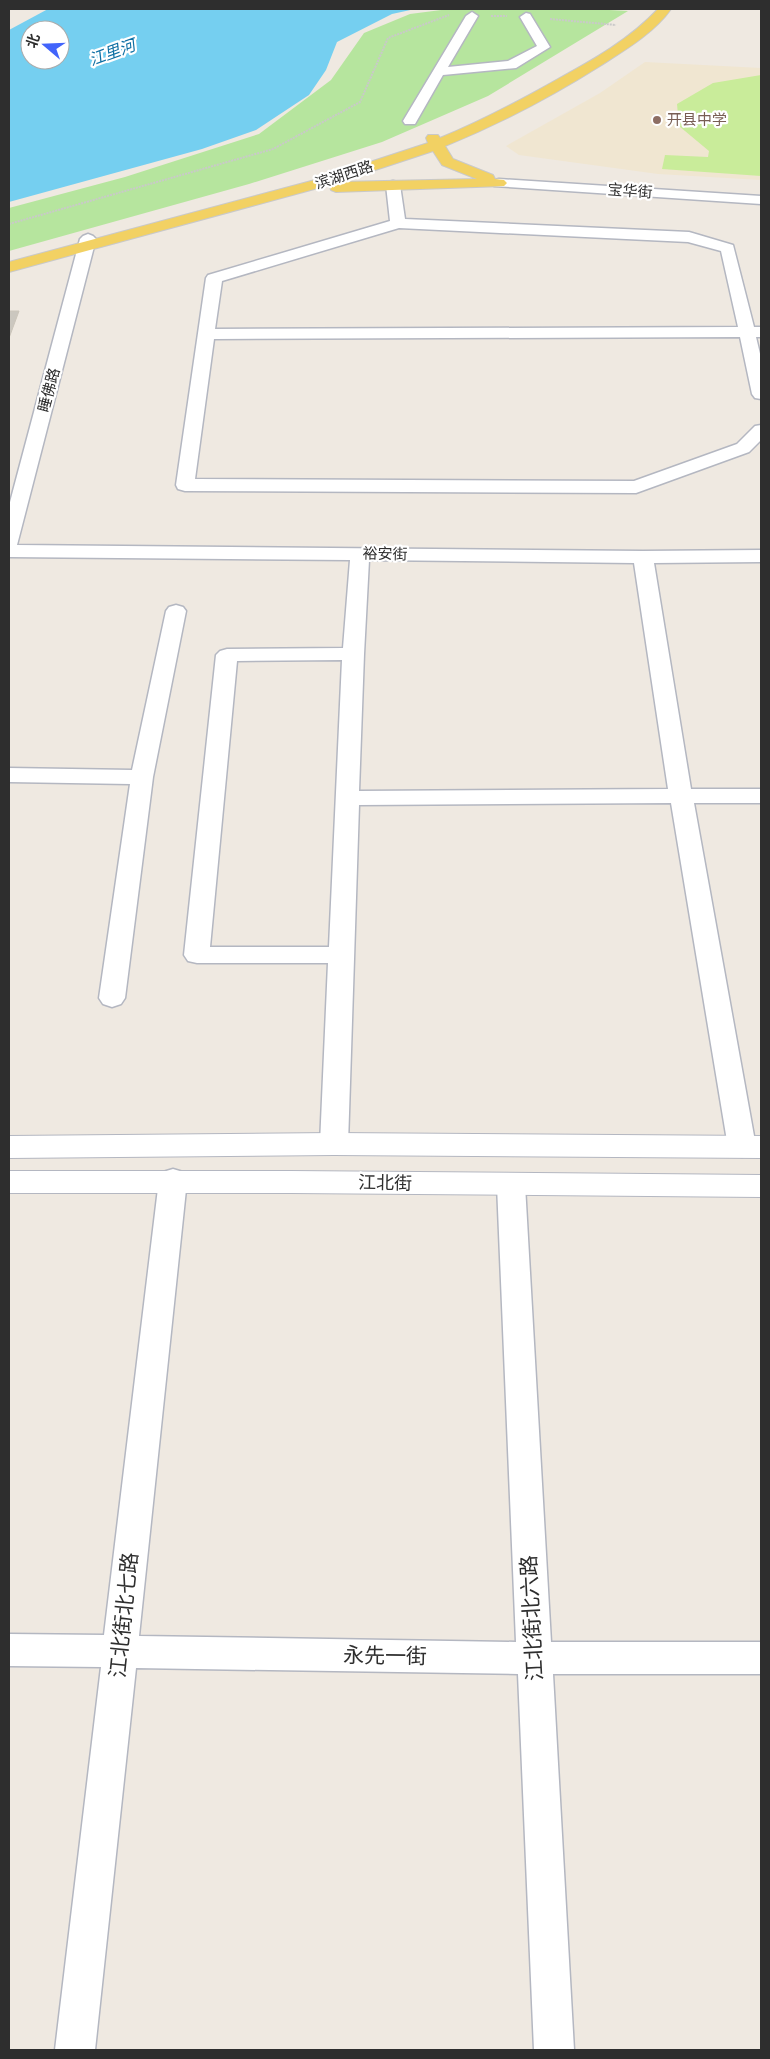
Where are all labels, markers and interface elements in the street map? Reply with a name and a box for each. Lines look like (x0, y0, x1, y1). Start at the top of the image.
north arrow (20, 20, 70, 70)
text: 北 (22, 31, 43, 50)
water label: 江里河 (86, 34, 141, 70)
place label: 开县中学 (667, 111, 727, 129)
marker: 开县中学 (651, 114, 663, 126)
street label: 滨湖西路 (313, 157, 375, 193)
street label: 宝华街 (607, 180, 653, 202)
street label: 睡佛路 (34, 366, 64, 414)
street label: 裕安街 (362, 545, 408, 563)
street label: 江北街 (358, 1172, 412, 1194)
street label: 江北街北七路 (104, 1551, 143, 1679)
street label: 江北街北六路 (516, 1554, 547, 1682)
street label: 永先一街 (343, 1642, 427, 1669)

